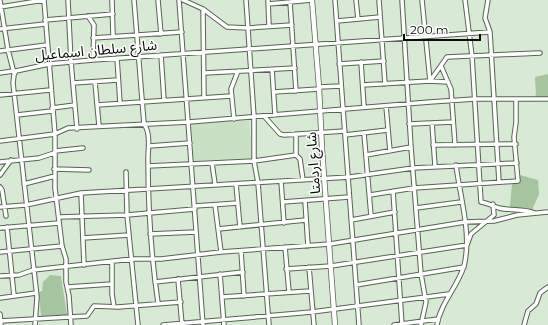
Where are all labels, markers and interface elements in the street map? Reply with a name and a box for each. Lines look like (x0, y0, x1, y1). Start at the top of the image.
scale bar (404, 16, 480, 42)
text: 200 m (410, 22, 449, 37)
street label: شارع سلطان اسماعيل (34, 36, 158, 66)
street label: شارع اردمتا (302, 131, 326, 195)

